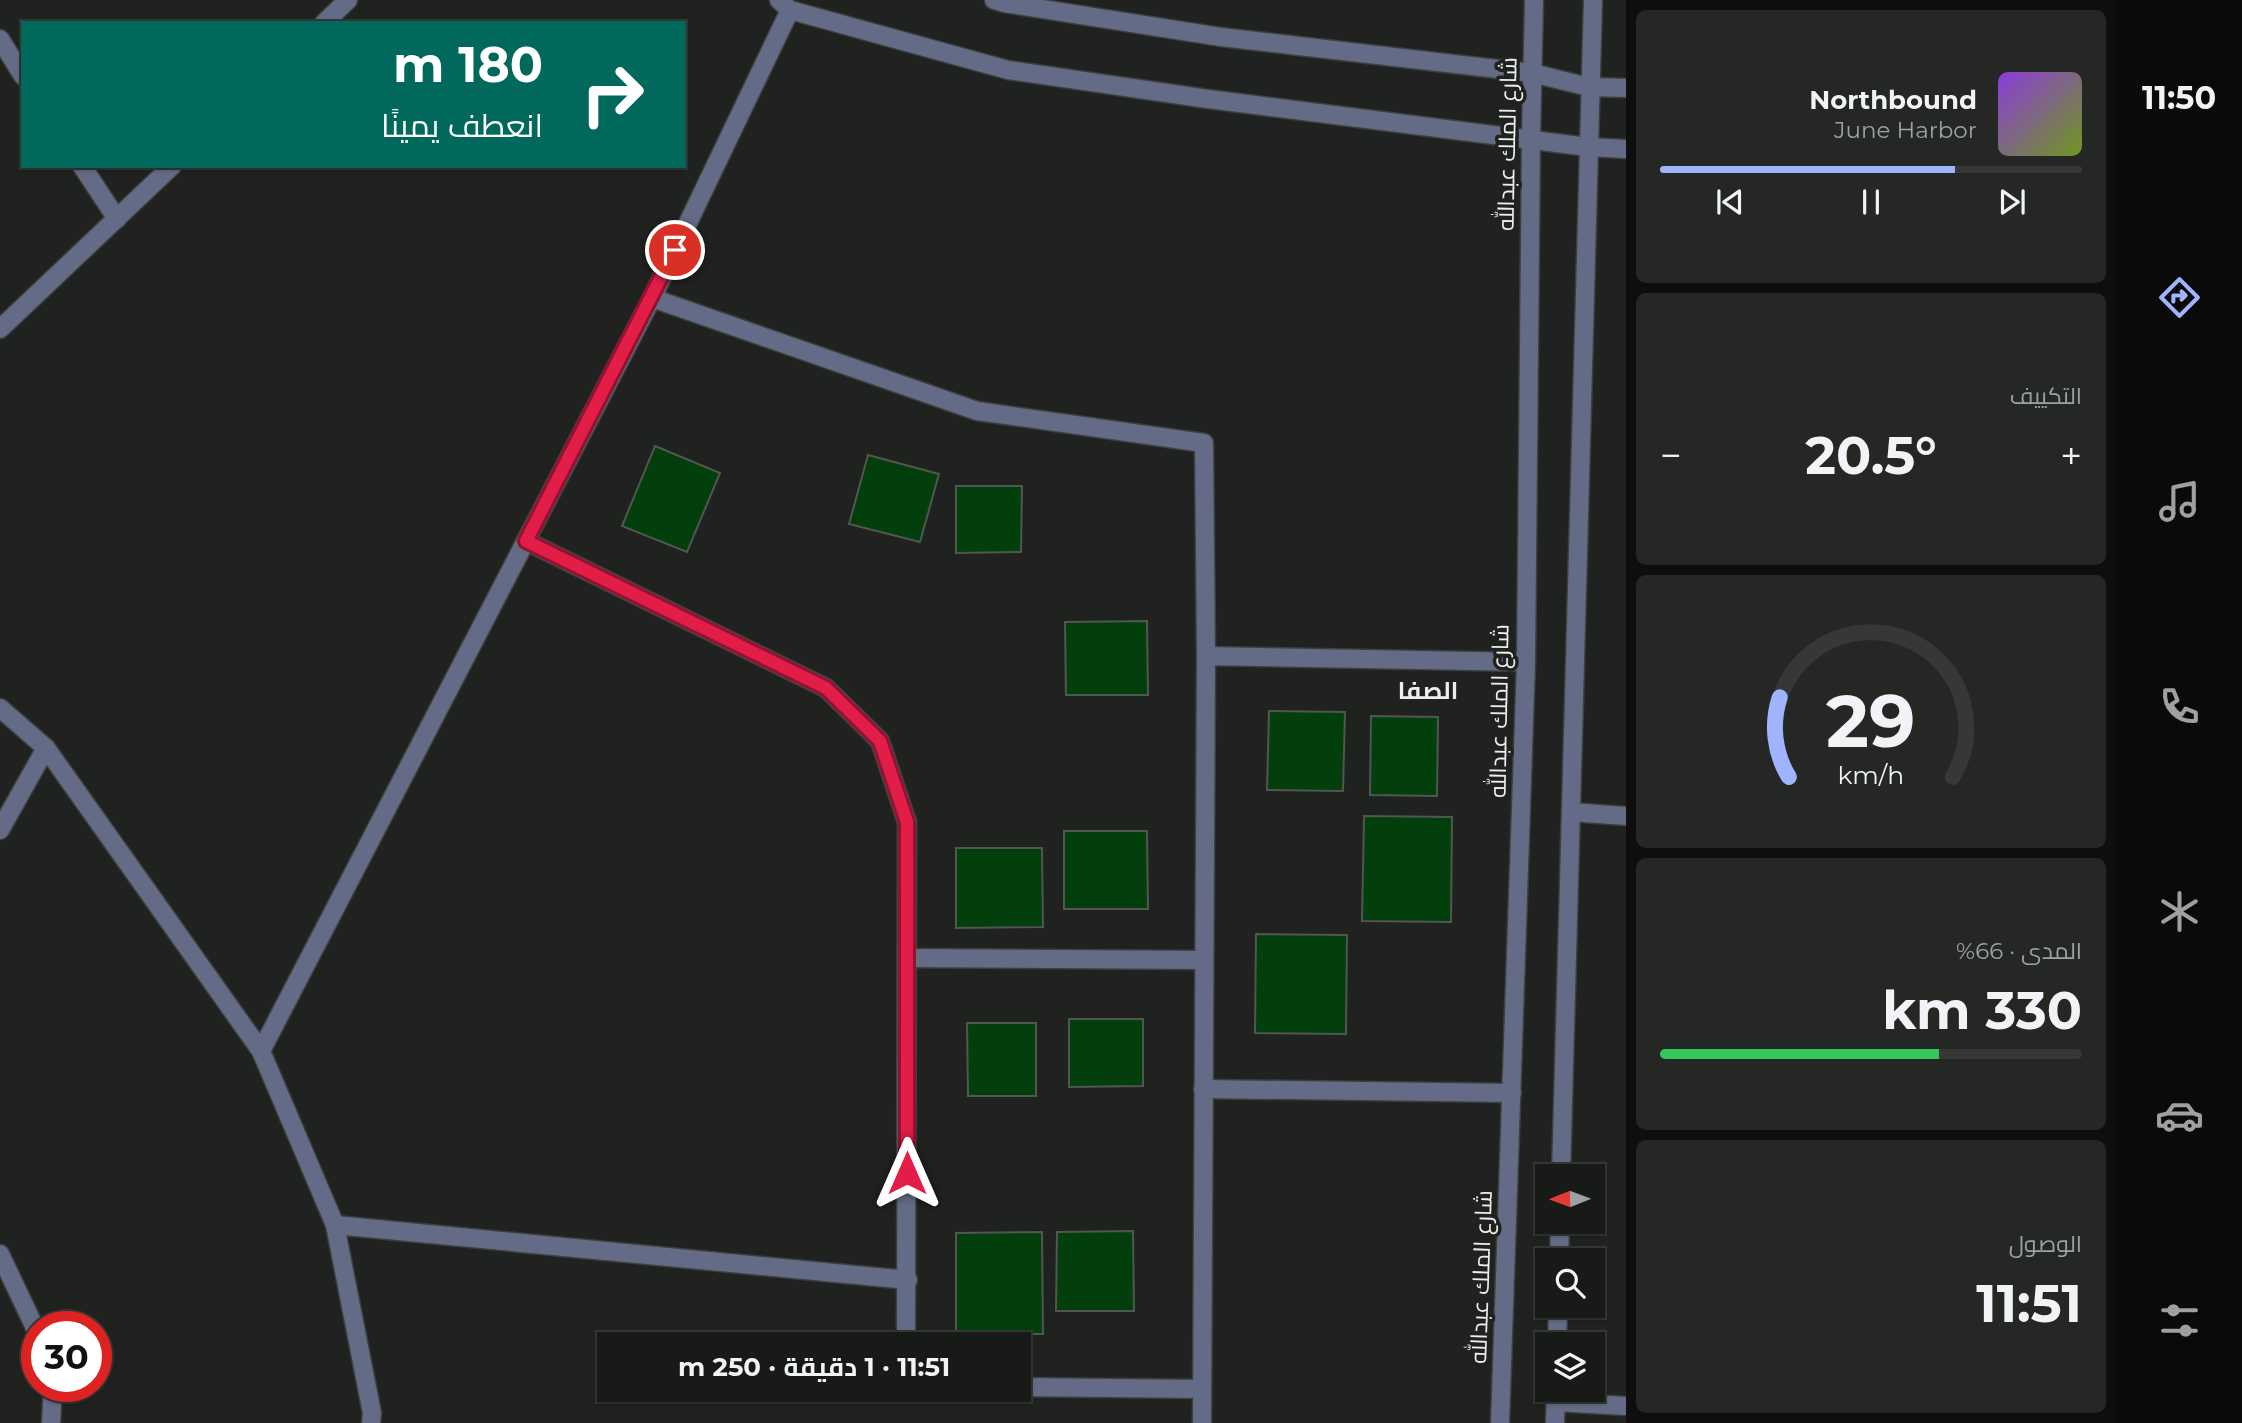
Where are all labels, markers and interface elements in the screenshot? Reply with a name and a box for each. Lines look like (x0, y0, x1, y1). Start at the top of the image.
text: 180 m (393, 35, 543, 94)
icon: right (567, 49, 658, 140)
street label: شارع الملك عبدالله (1490, 57, 1525, 231)
text: 11:50 (2142, 78, 2216, 117)
text: Northbound (1809, 84, 1977, 116)
text: انعطف يمينًا (381, 106, 543, 145)
text: June Harbor (1834, 116, 1977, 144)
icon: previous (1711, 183, 1749, 221)
icon: pause (1852, 183, 1890, 221)
icon: next (1993, 183, 2031, 221)
pin (645, 220, 705, 280)
icon: arrive (656, 231, 694, 269)
icon: directions (2155, 273, 2204, 322)
text: التكييف (2010, 382, 2082, 410)
text: 20.5° (1805, 424, 1937, 487)
text: − (1660, 432, 1682, 479)
text: + (2060, 432, 2082, 479)
icon: music (2155, 477, 2204, 526)
street label: شارع الملك عبدالله (1482, 624, 1517, 798)
district label: الصفا (1398, 676, 1458, 705)
text: 29 (1826, 678, 1916, 766)
icon: phone (2155, 682, 2204, 731)
text: km/h (1838, 760, 1904, 790)
icon: climate (2155, 887, 2204, 936)
text: المدى · 66% (1956, 937, 2082, 965)
text: 330 km (1882, 979, 2082, 1042)
icon: car (2155, 1091, 2204, 1140)
position arrow (870, 1136, 944, 1210)
north arrow (1535, 1164, 1605, 1234)
map controls (1535, 1164, 1605, 1402)
street label: شارع الملك عبدالله (1463, 1190, 1500, 1364)
text: الوصول (2009, 1230, 2082, 1258)
button: search (1535, 1248, 1605, 1318)
text: 11:51 (1976, 1272, 2082, 1335)
icon: filters (2155, 1296, 2204, 1345)
speed limit sign: 30 (21, 1311, 112, 1402)
button: layers (1535, 1332, 1605, 1402)
text: 11:51 · 1 دقيقة · 250 m (678, 1351, 950, 1383)

